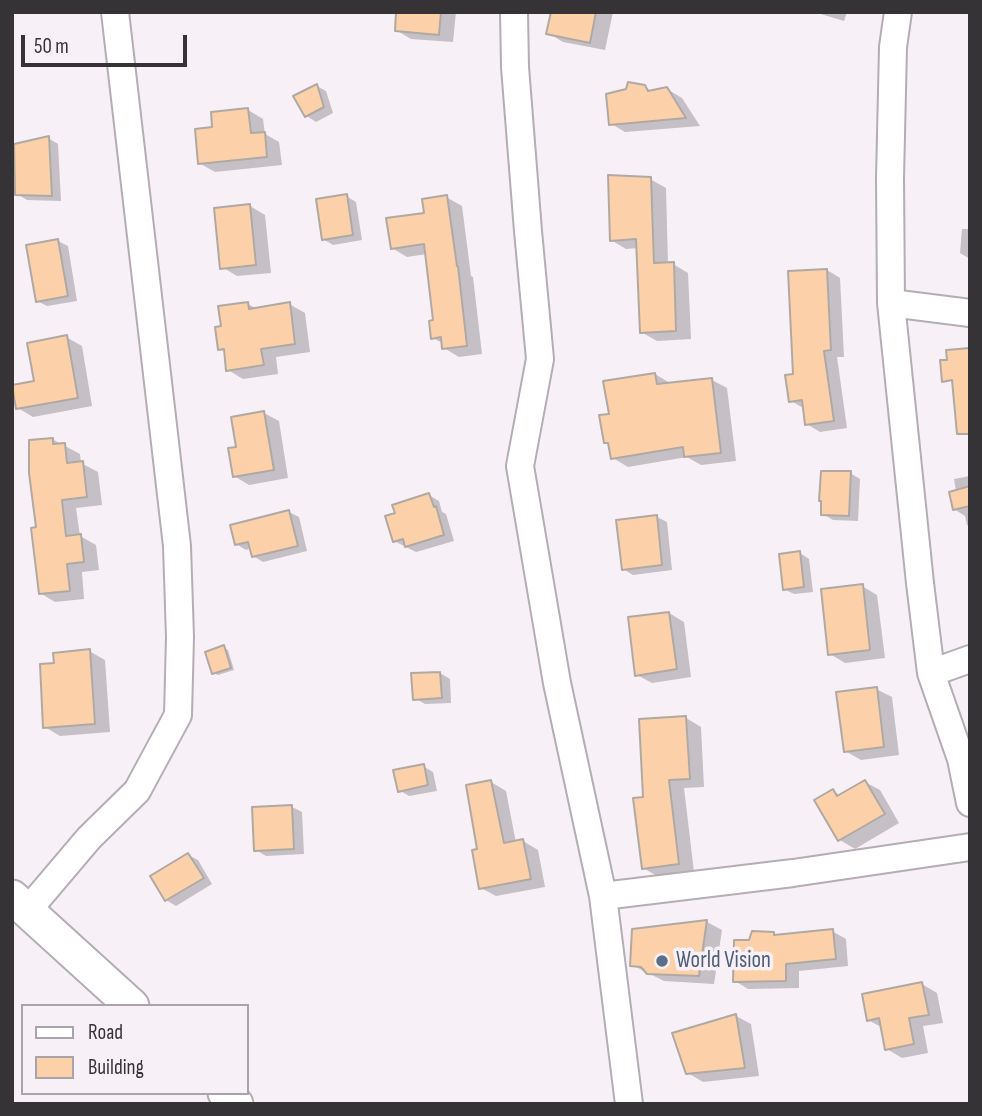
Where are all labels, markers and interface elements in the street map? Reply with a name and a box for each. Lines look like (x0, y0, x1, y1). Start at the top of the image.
scale bar (24, 21, 191, 65)
text: 50 m (34, 34, 69, 59)
place label: World Vision (676, 947, 771, 975)
marker: World Vision (654, 953, 670, 969)
legend (21, 1004, 248, 1095)
text: Road (88, 1020, 123, 1045)
text: Building (88, 1055, 144, 1080)

